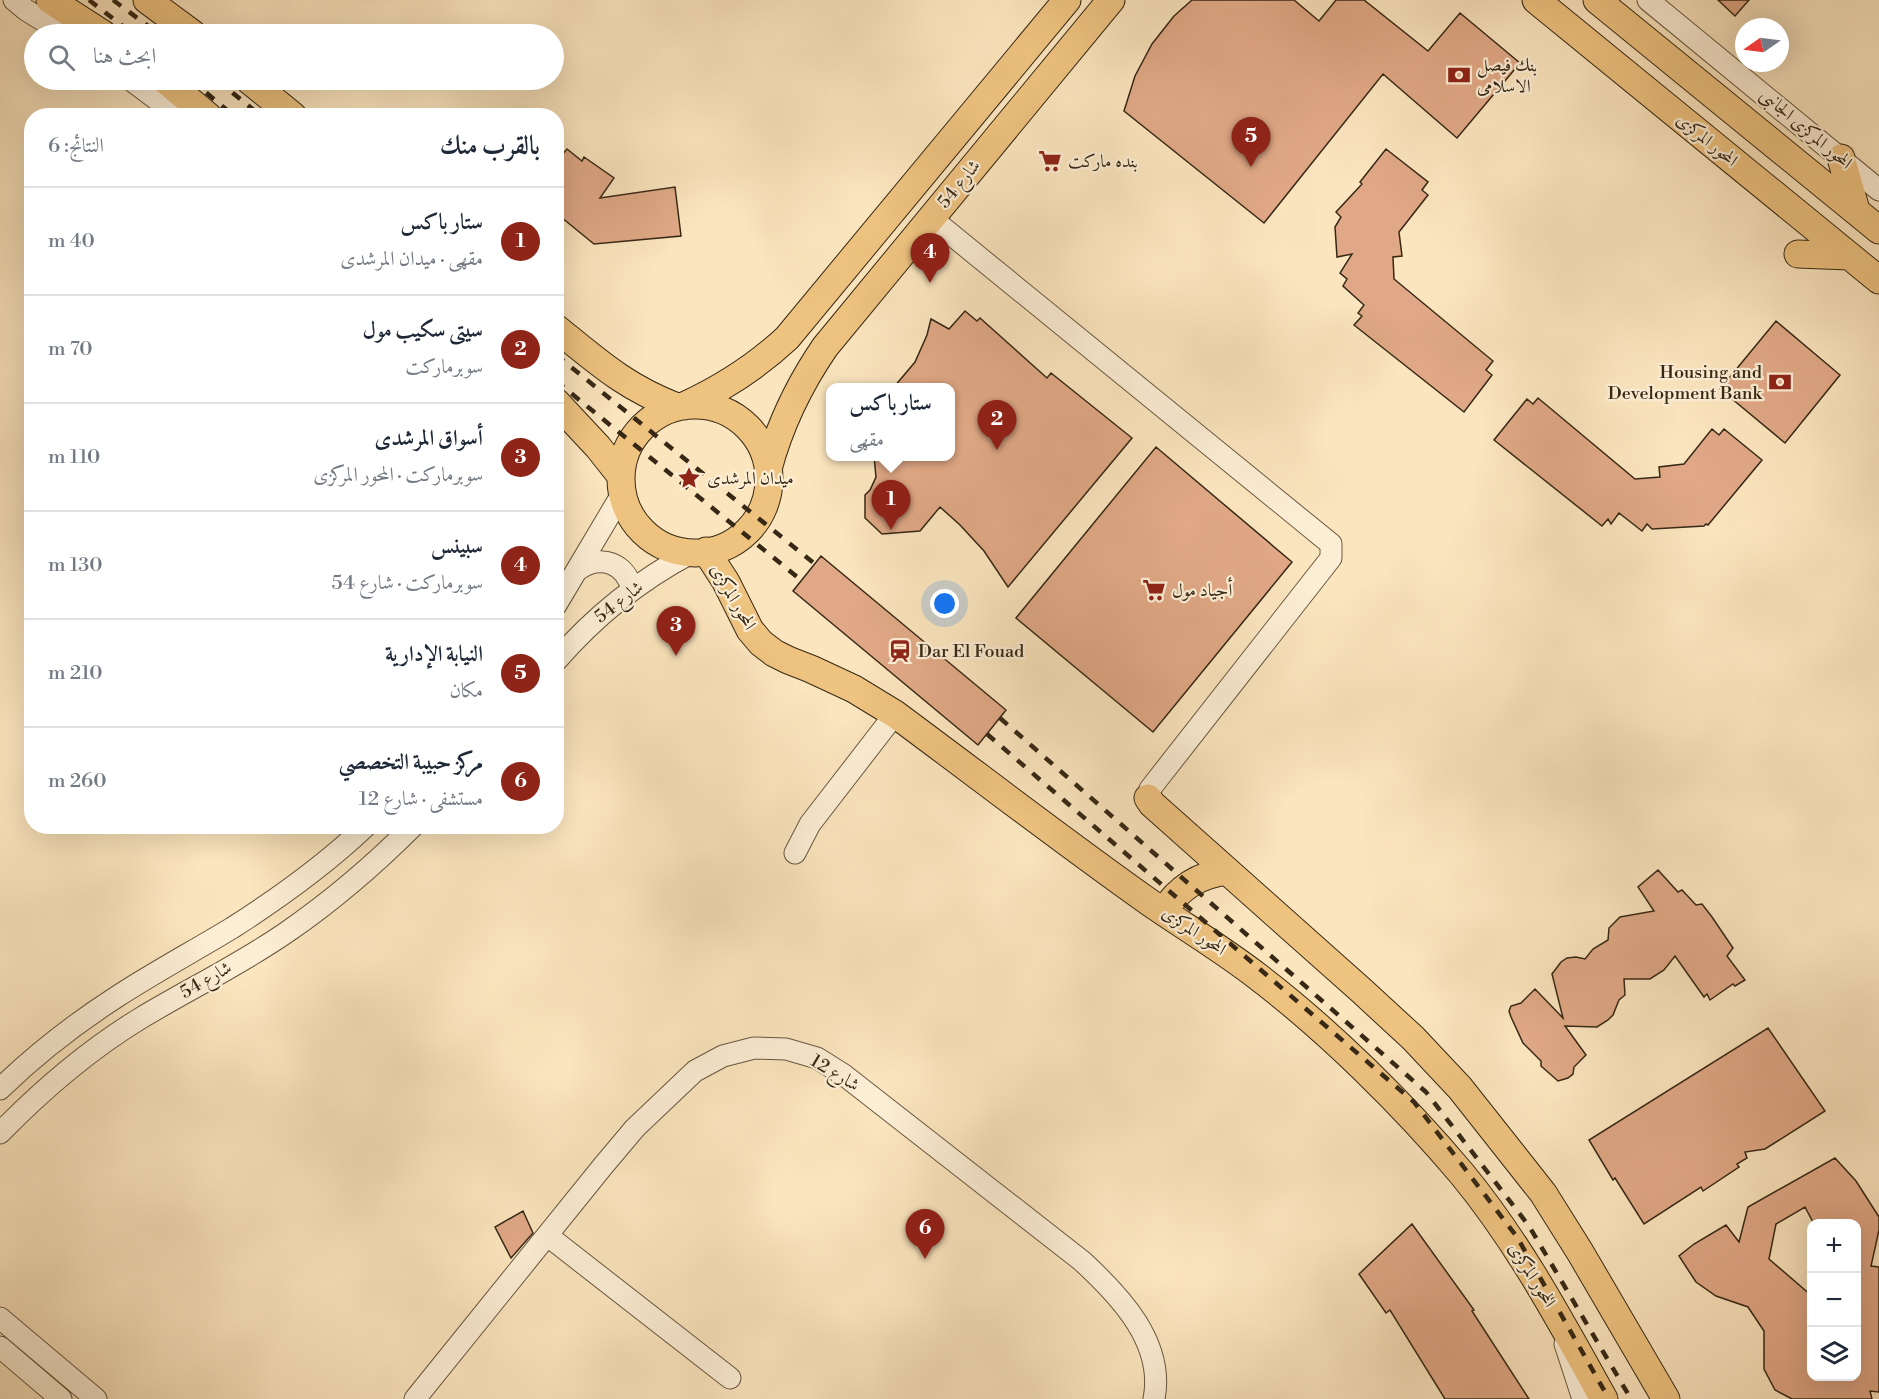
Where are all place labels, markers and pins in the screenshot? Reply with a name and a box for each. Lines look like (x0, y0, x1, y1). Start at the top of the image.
place label: بنك فيصل الاسلامى (1477, 54, 1537, 98)
bank icon: بنك فيصل الاسلامى (1446, 62, 1472, 88)
pin: 5 (1232, 118, 1270, 167)
supermarket icon: بنده ماركت (1037, 148, 1063, 174)
place label: بنده ماركت (1068, 150, 1138, 173)
pin: 4 (910, 234, 950, 283)
place label: Housing and Development Bank (1608, 361, 1764, 405)
bank icon: Housing and Development Bank (1767, 369, 1793, 395)
pin: 2 (978, 400, 1016, 450)
place icon: ميدان المرشدى (676, 465, 702, 491)
place label: ميدان المرشدى (707, 467, 794, 490)
pin: 1 (872, 480, 910, 530)
supermarket icon: أجياد مول (1141, 577, 1167, 603)
place label: أجياد مول (1172, 577, 1233, 602)
pin: 3 (656, 606, 696, 656)
station icon: Dar El Fouad (887, 638, 913, 664)
place label: Dar El Fouad (918, 640, 1025, 663)
pin: 6 (906, 1210, 944, 1259)

